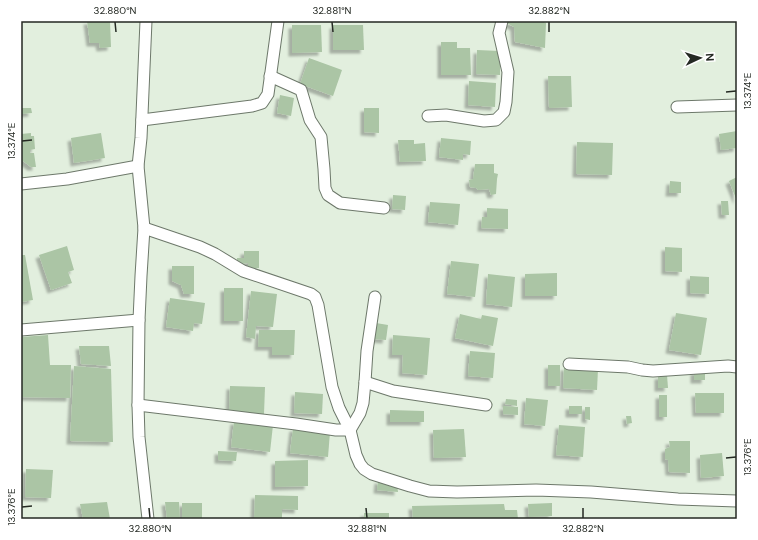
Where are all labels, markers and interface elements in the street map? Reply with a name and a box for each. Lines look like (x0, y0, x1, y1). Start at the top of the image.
text: 32.880°N (94, 4, 137, 17)
text: 32.881°N (312, 4, 352, 17)
text: 32.882°N (528, 4, 570, 17)
north arrow (680, 38, 720, 78)
text: N (703, 53, 717, 62)
text: 13.374°E (741, 72, 754, 109)
text: 13.374°E (5, 122, 18, 159)
text: 13.376°E (741, 438, 754, 476)
text: 13.376°E (5, 488, 18, 526)
text: 32.880°N (129, 522, 172, 535)
text: 32.881°N (347, 522, 387, 535)
text: 32.882°N (562, 522, 604, 535)

